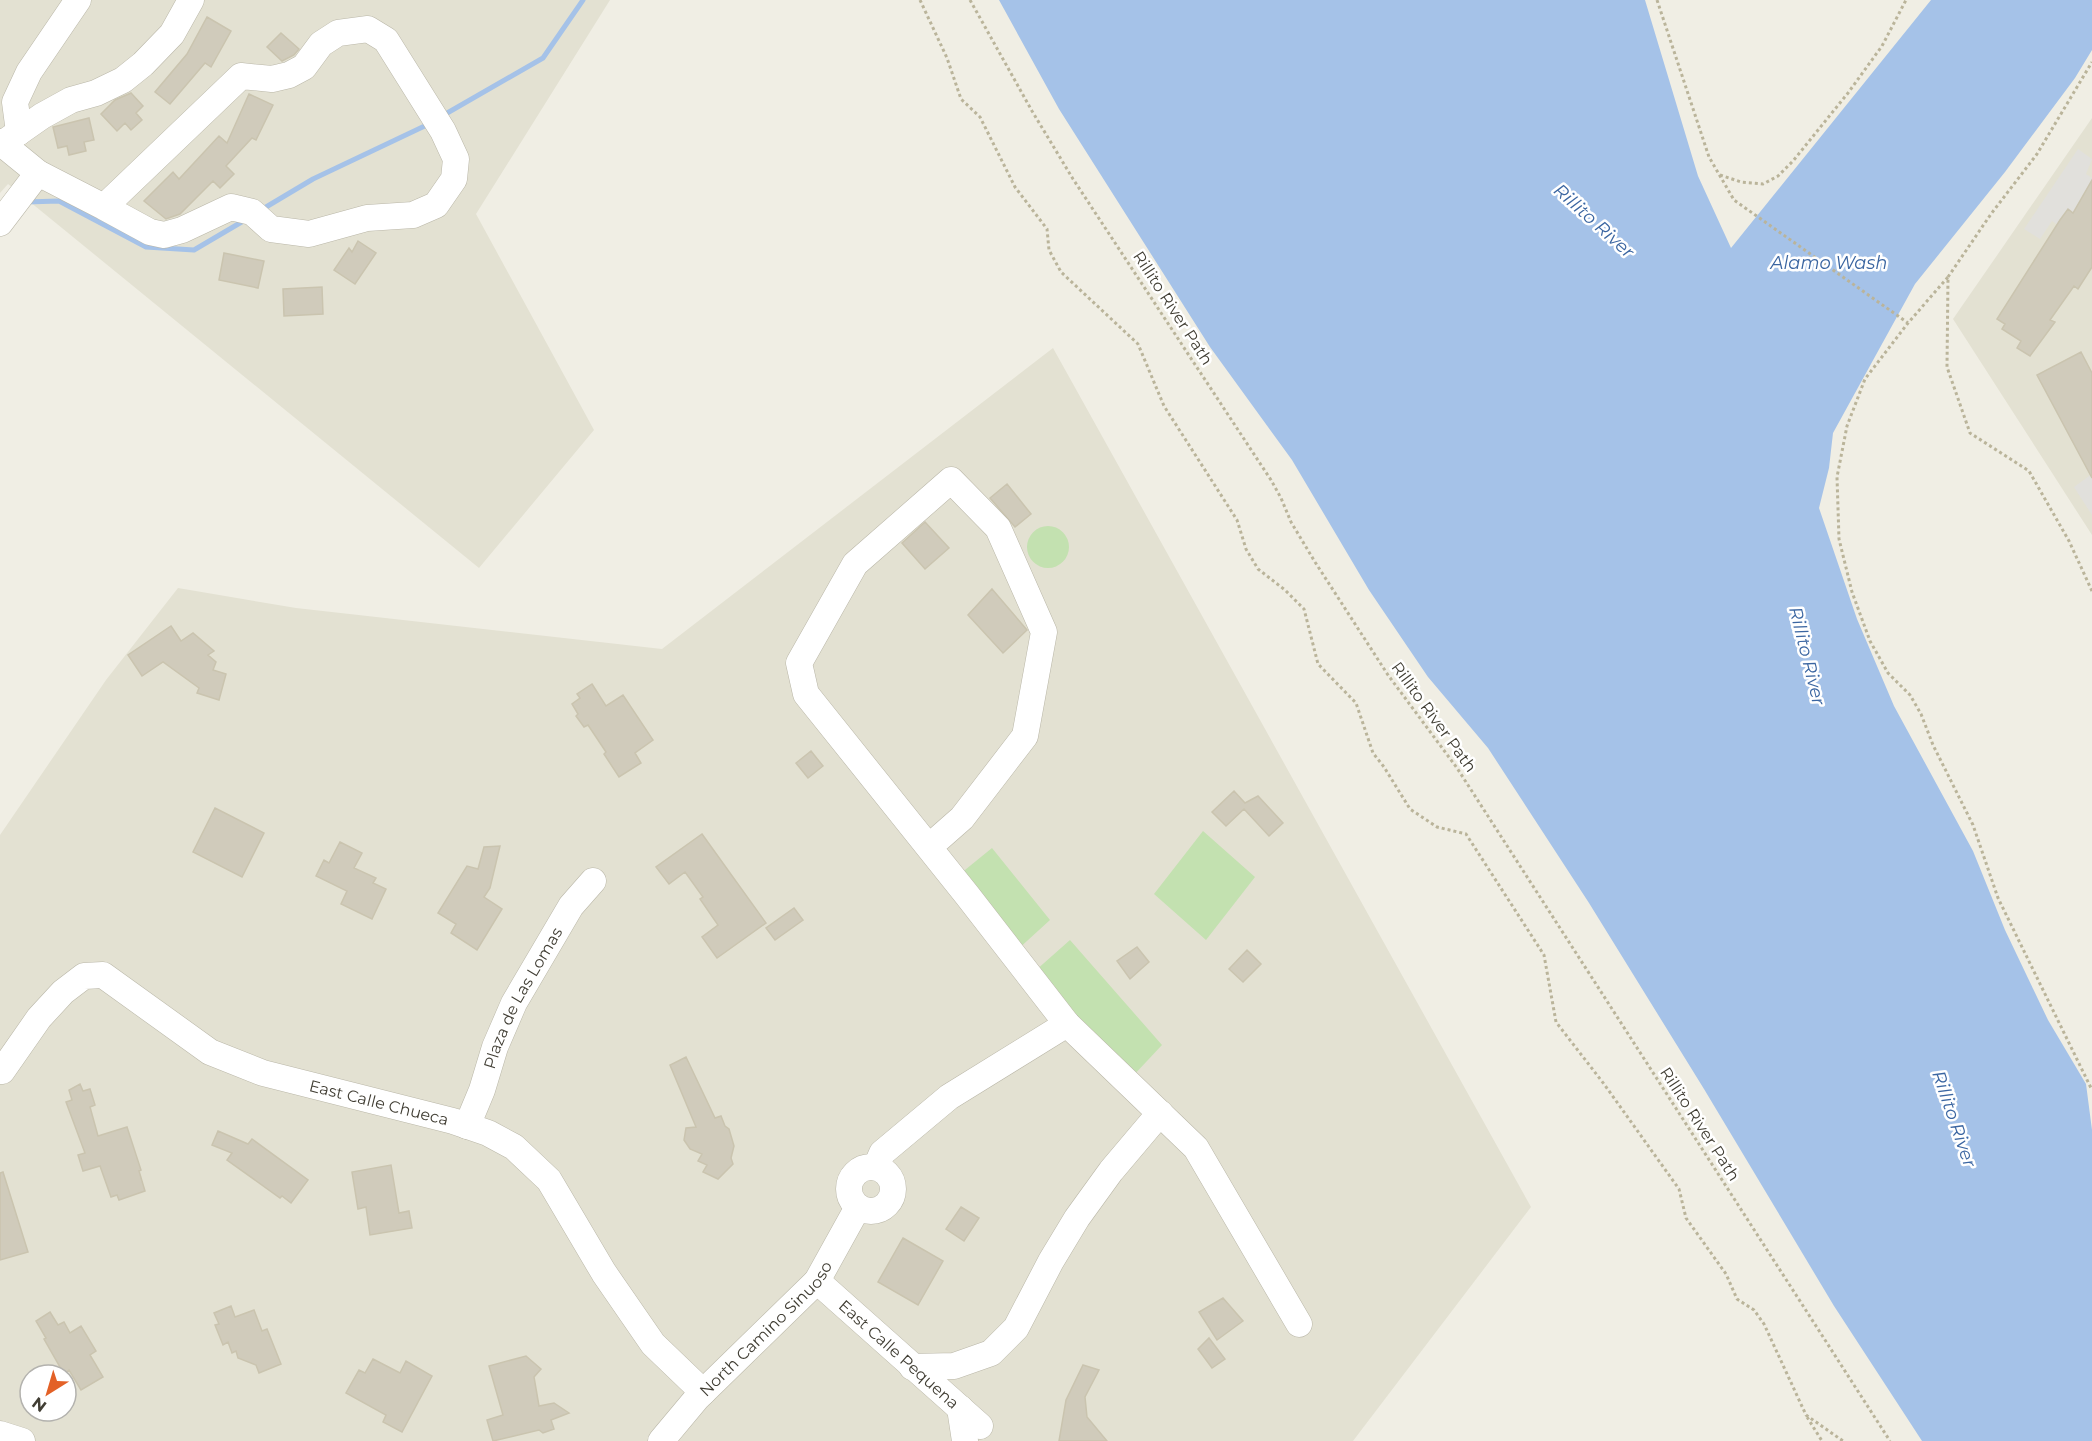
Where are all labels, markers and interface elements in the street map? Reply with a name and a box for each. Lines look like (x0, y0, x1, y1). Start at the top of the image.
water label: Rillito River (1549, 179, 1639, 263)
street label: Rillito River Path (1129, 248, 1217, 368)
water label: Alamo Wash (1770, 252, 1887, 274)
water label: Rillito River (1784, 604, 1830, 708)
street label: Rillito River Path (1388, 658, 1480, 776)
street label: Plaza de Las Lomas (480, 924, 566, 1071)
street label: Rillito River Path (1656, 1064, 1744, 1184)
water label: Rillito River (1927, 1068, 1981, 1171)
street label: East Calle Chueca (307, 1076, 451, 1129)
street label: North Camino Sinuoso (695, 1258, 836, 1400)
street label: East Calle Pequena (835, 1296, 963, 1412)
north arrow (18, 1363, 78, 1423)
text: N (28, 1393, 50, 1416)

